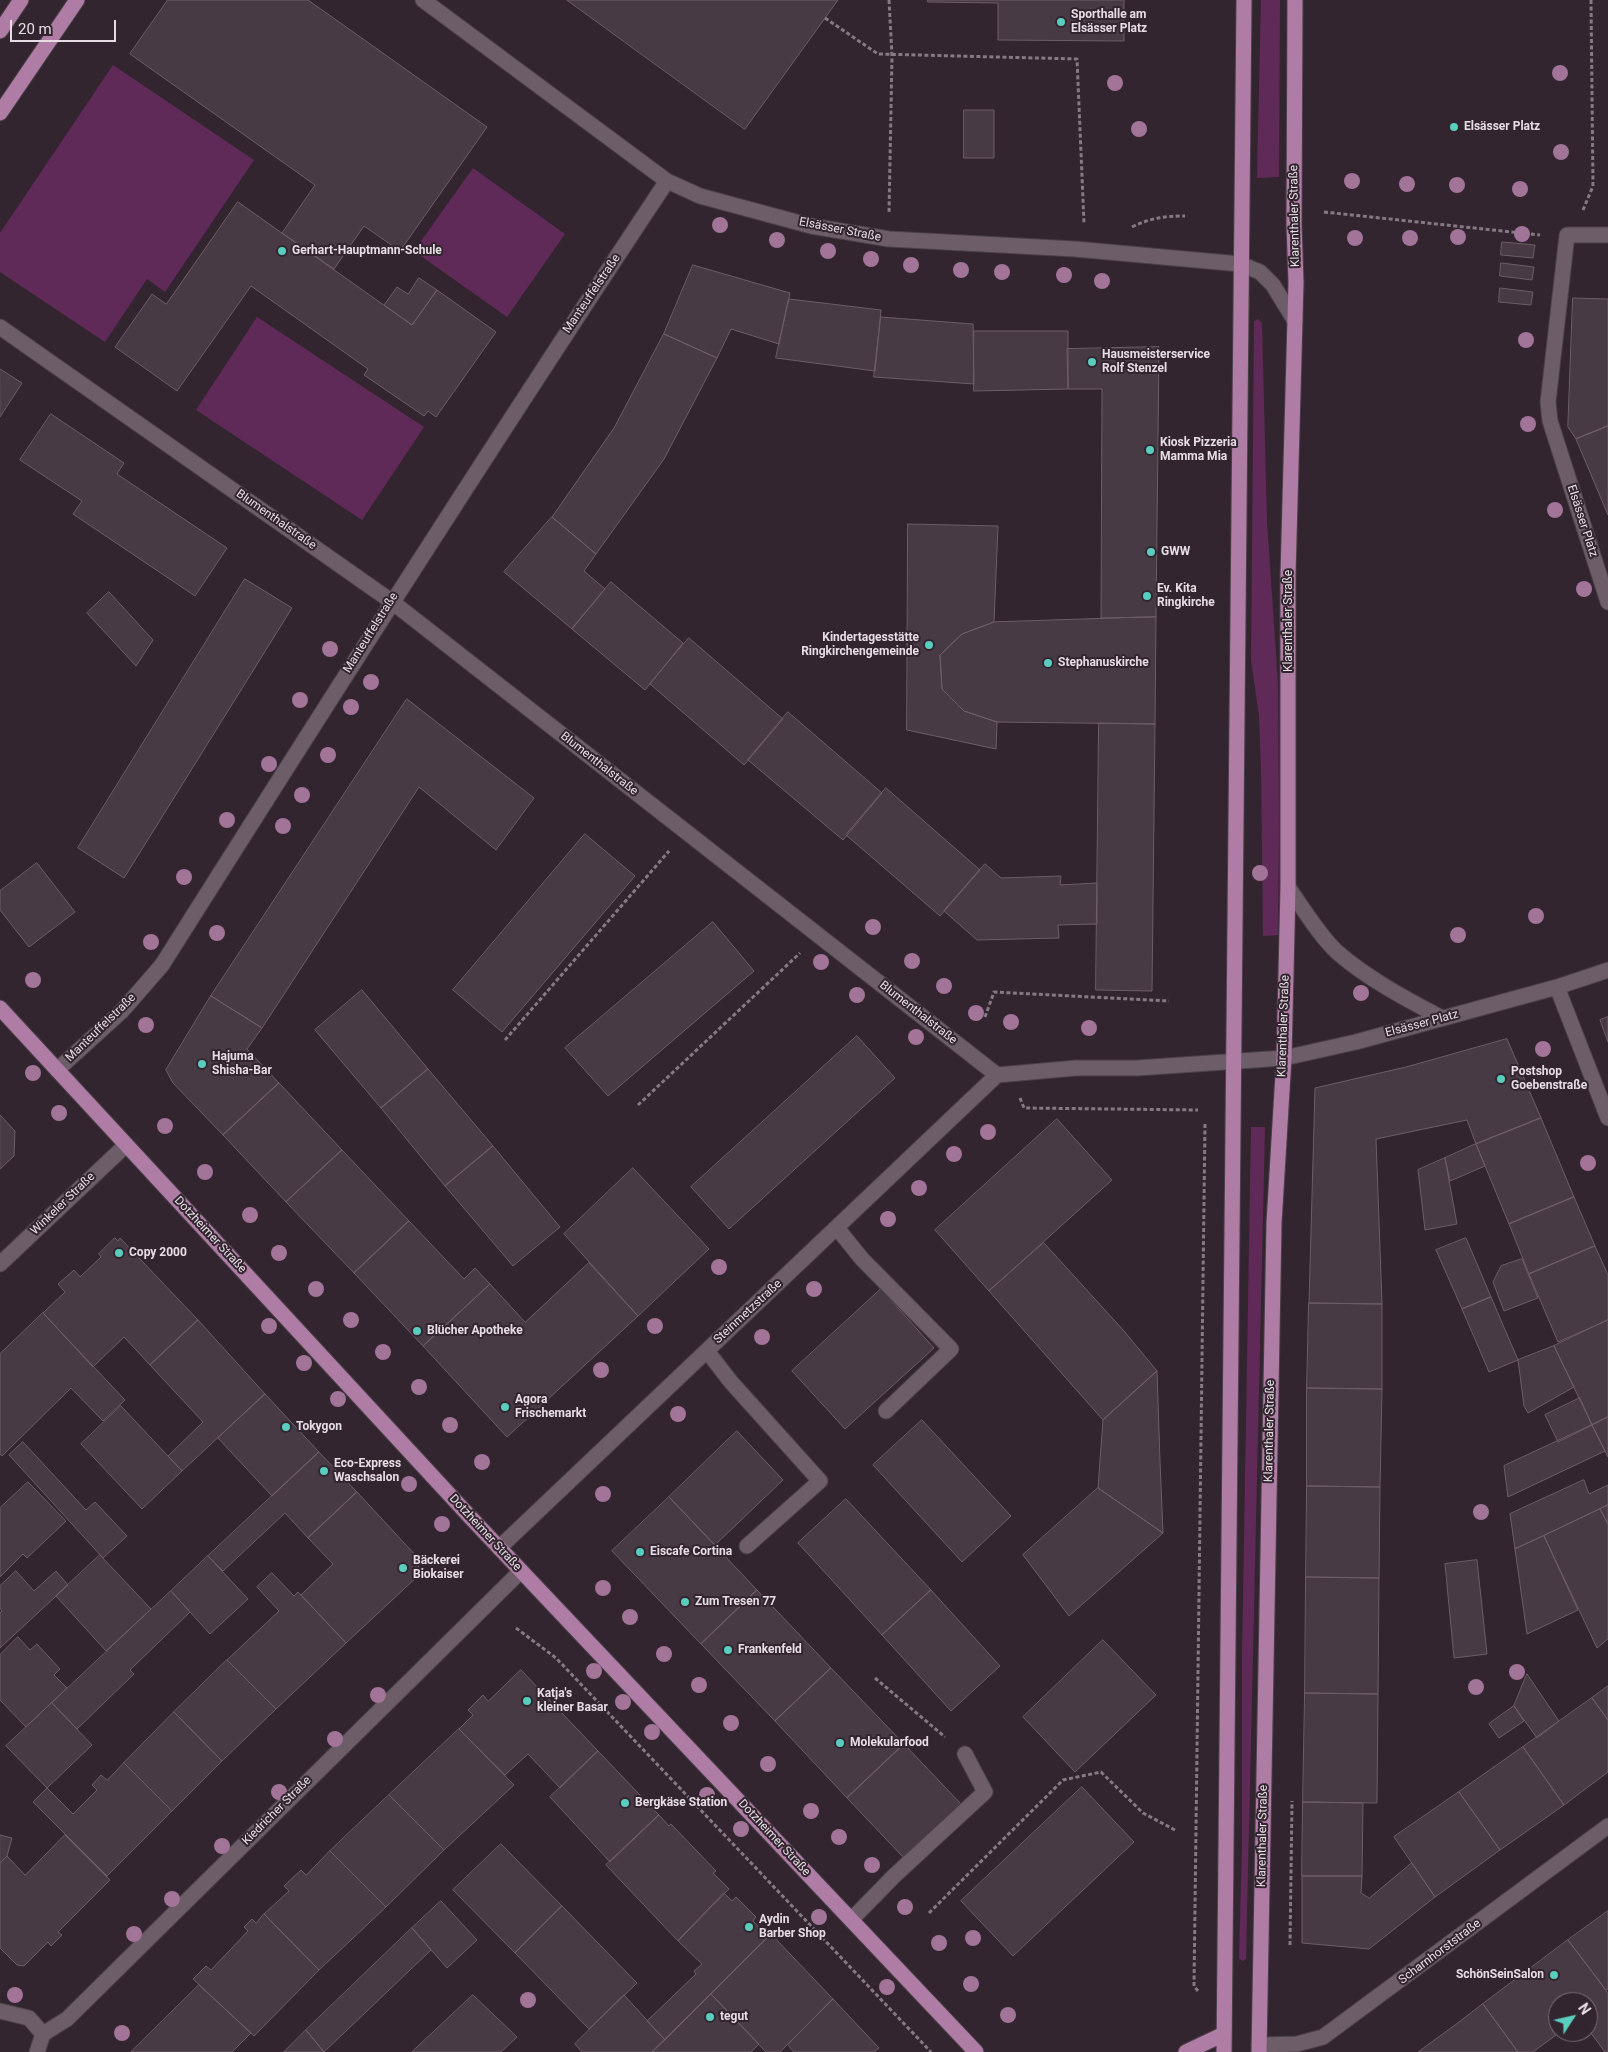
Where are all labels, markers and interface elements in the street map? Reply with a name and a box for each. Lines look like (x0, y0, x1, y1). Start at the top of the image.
place label: Sporthalle am Elsässer Platz (1071, 8, 1147, 36)
scale bar (12, 10, 119, 42)
marker: Sporthalle am Elsässer Platz (1055, 16, 1067, 28)
text: 20 m (18, 20, 52, 38)
place label: Elsässer Platz (1464, 120, 1540, 134)
marker: Elsässer Platz (1448, 121, 1460, 133)
street label: Klarenthaler Straße (1287, 165, 1303, 267)
street label: Elsässer Straße (798, 215, 882, 245)
place label: Gerhart-Hauptmann-Schule (292, 244, 442, 258)
marker: Gerhart-Hauptmann-Schule (276, 245, 288, 257)
street label: Manteuffelstraße (560, 252, 624, 336)
place label: Hausmeisterservice Rolf Stenzel (1102, 348, 1210, 376)
marker: Hausmeisterservice Rolf Stenzel (1086, 356, 1098, 368)
place label: Kiosk Pizzeria Mamma Mia (1160, 436, 1237, 464)
marker: Kiosk Pizzeria Mamma Mia (1144, 444, 1156, 456)
street label: Elsässer Platz (1564, 483, 1600, 559)
street label: Blumenthalstraße (233, 487, 319, 553)
place label: GWW (1161, 545, 1190, 559)
marker: GWW (1145, 546, 1157, 558)
street label: Klarenthaler Straße (1282, 570, 1296, 672)
place label: Ev. Kita Ringkirche (1157, 582, 1215, 610)
street label: Manteuffelstraße (341, 590, 401, 676)
marker: Ev. Kita Ringkirche (1141, 590, 1153, 602)
place label: Kindertagesstätte Ringkirchengemeinde (801, 631, 919, 659)
marker: Kindertagesstätte Ringkirchengemeinde (923, 639, 935, 651)
place label: Stephanuskirche (1058, 656, 1149, 670)
marker: Stephanuskirche (1042, 657, 1054, 669)
street label: Blumenthalstraße (557, 729, 641, 799)
street label: Klarenthaler Straße (1275, 975, 1293, 1077)
street label: Blumenthalstraße (876, 978, 960, 1048)
street label: Manteuffelstraße (63, 991, 139, 1065)
street label: Elsässer Platz (1384, 1007, 1460, 1041)
place label: Hajuma Shisha-Bar (212, 1050, 272, 1078)
marker: Hajuma Shisha-Bar (196, 1058, 208, 1070)
place label: Postshop Goebenstraße (1511, 1065, 1587, 1093)
marker: Postshop Goebenstraße (1495, 1073, 1507, 1085)
street label: Winkeler Straße (28, 1170, 98, 1238)
street label: Dotzheimer Straße (171, 1194, 249, 1276)
place label: Copy 2000 (129, 1246, 187, 1260)
marker: Copy 2000 (113, 1247, 125, 1259)
street label: Steinmetzstraße (711, 1277, 785, 1347)
place label: Blücher Apotheke (427, 1324, 523, 1338)
marker: Blücher Apotheke (411, 1325, 423, 1337)
street label: Klarenthaler Straße (1262, 1380, 1278, 1482)
place label: Agora Frischemarkt (515, 1393, 586, 1421)
marker: Agora Frischemarkt (499, 1401, 511, 1413)
place label: Tokygon (296, 1420, 342, 1434)
marker: Tokygon (280, 1421, 292, 1433)
place label: Eco-Express Waschsalon (334, 1457, 401, 1485)
marker: Eco-Express Waschsalon (318, 1465, 330, 1477)
street label: Dotzheimer Straße (446, 1492, 524, 1574)
place label: Eiscafe Cortina (650, 1545, 732, 1559)
marker: Eiscafe Cortina (634, 1546, 646, 1558)
place label: Bäckerei Biokaiser (413, 1554, 464, 1582)
marker: Bäckerei Biokaiser (397, 1562, 409, 1574)
place label: Zum Tresen 77 (695, 1595, 776, 1609)
marker: Zum Tresen 77 (679, 1596, 691, 1608)
place label: Frankenfeld (738, 1643, 802, 1657)
marker: Frankenfeld (722, 1644, 734, 1656)
place label: Katja's kleiner Basar (537, 1687, 608, 1715)
marker: Katja's kleiner Basar (521, 1695, 533, 1707)
place label: Molekularfood (850, 1736, 929, 1750)
marker: Molekularfood (834, 1737, 846, 1749)
street label: Kiedricher Straße (239, 1773, 315, 1849)
street label: Klarenthaler Straße (1255, 1785, 1271, 1887)
place label: Bergkäse Station (635, 1796, 727, 1810)
marker: Bergkäse Station (619, 1797, 631, 1809)
street label: Dotzheimer Straße (735, 1797, 813, 1879)
place label: Aydin Barber Shop (759, 1913, 826, 1941)
street label: Scharnhorststraße (1396, 1917, 1484, 1987)
marker: Aydin Barber Shop (743, 1921, 755, 1933)
place label: SchönSeinSalon (1456, 1968, 1544, 1982)
marker: SchönSeinSalon (1548, 1969, 1560, 1981)
north arrow (1548, 1992, 1598, 2042)
text: N (1575, 2000, 1594, 2018)
place label: tegut (720, 2010, 748, 2024)
marker: tegut (704, 2011, 716, 2023)

